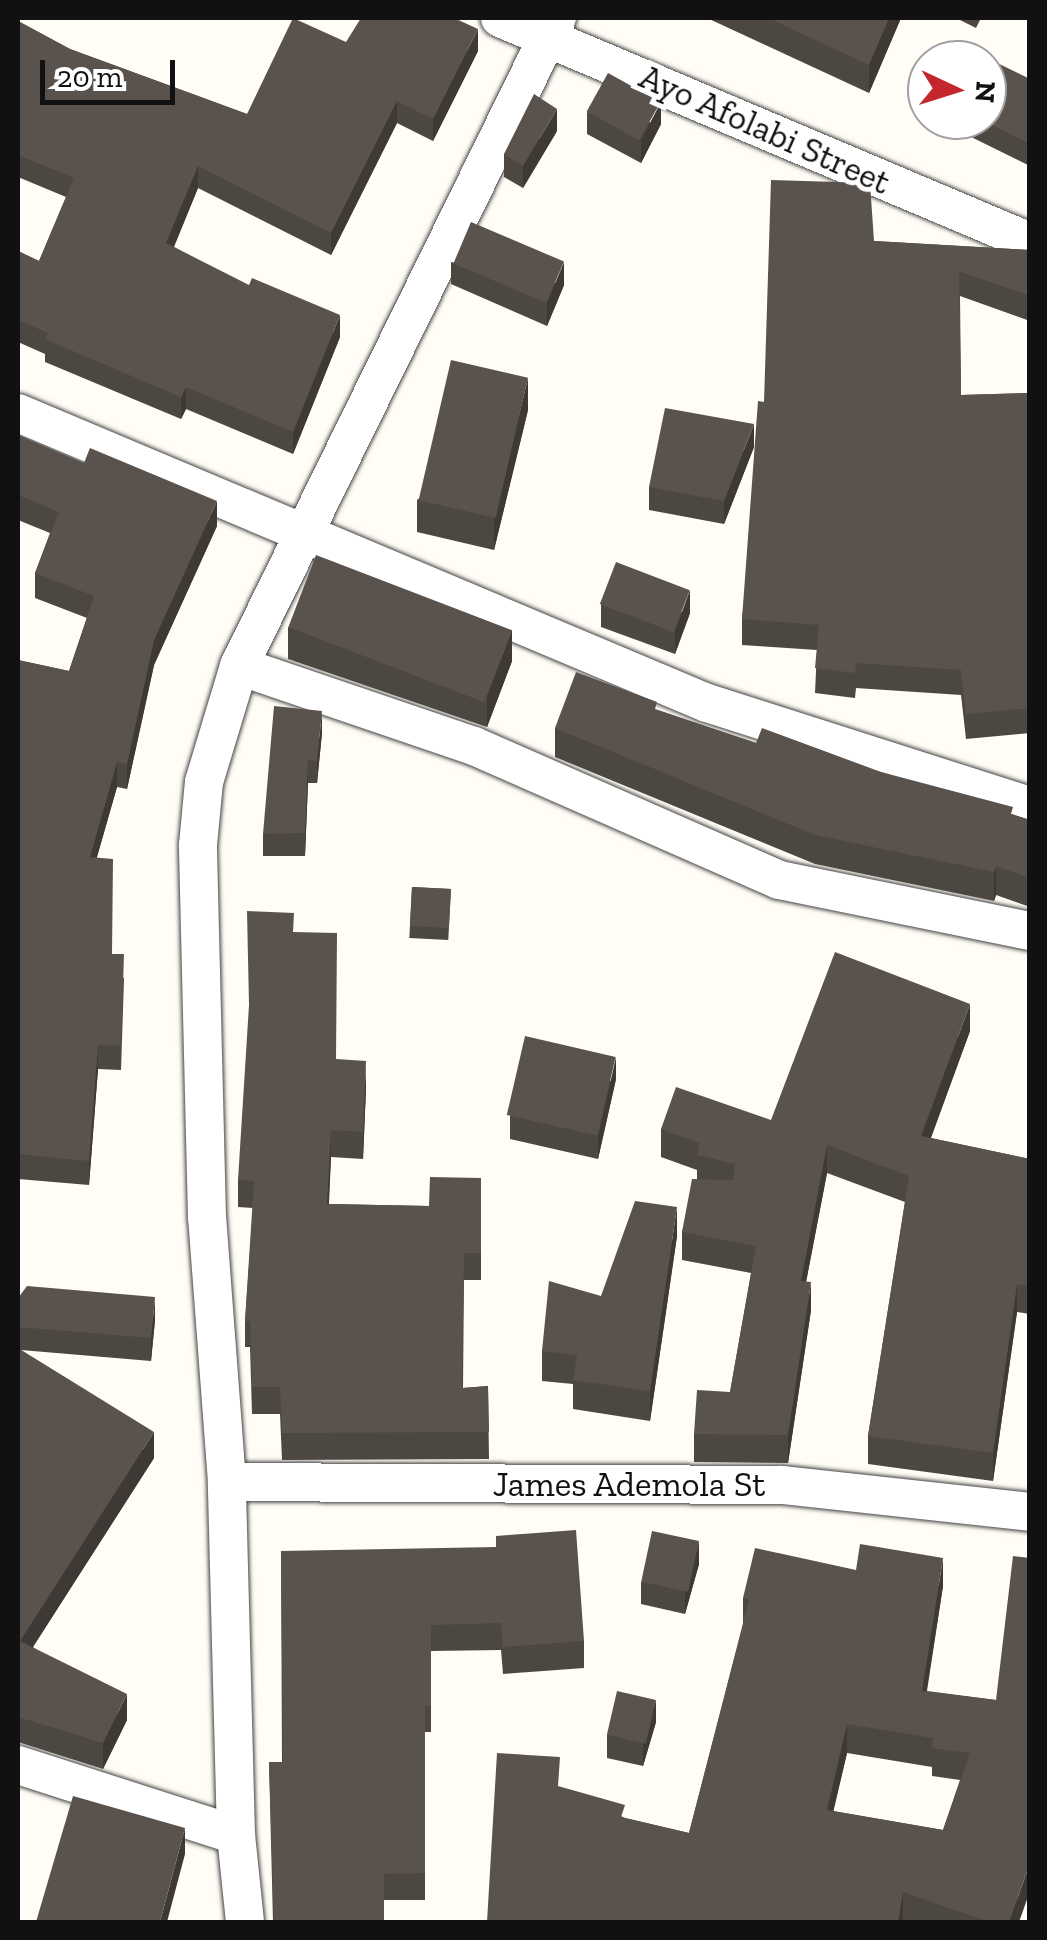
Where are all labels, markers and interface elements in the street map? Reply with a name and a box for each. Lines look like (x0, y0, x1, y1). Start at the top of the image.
scale bar (45, 40, 180, 102)
north arrow (907, 40, 1007, 140)
street label: Ayo Afolabi Street (633, 55, 897, 203)
text: 20 m (57, 59, 122, 95)
text: N (968, 80, 1003, 104)
street label: James Ademola St (492, 1463, 766, 1505)

